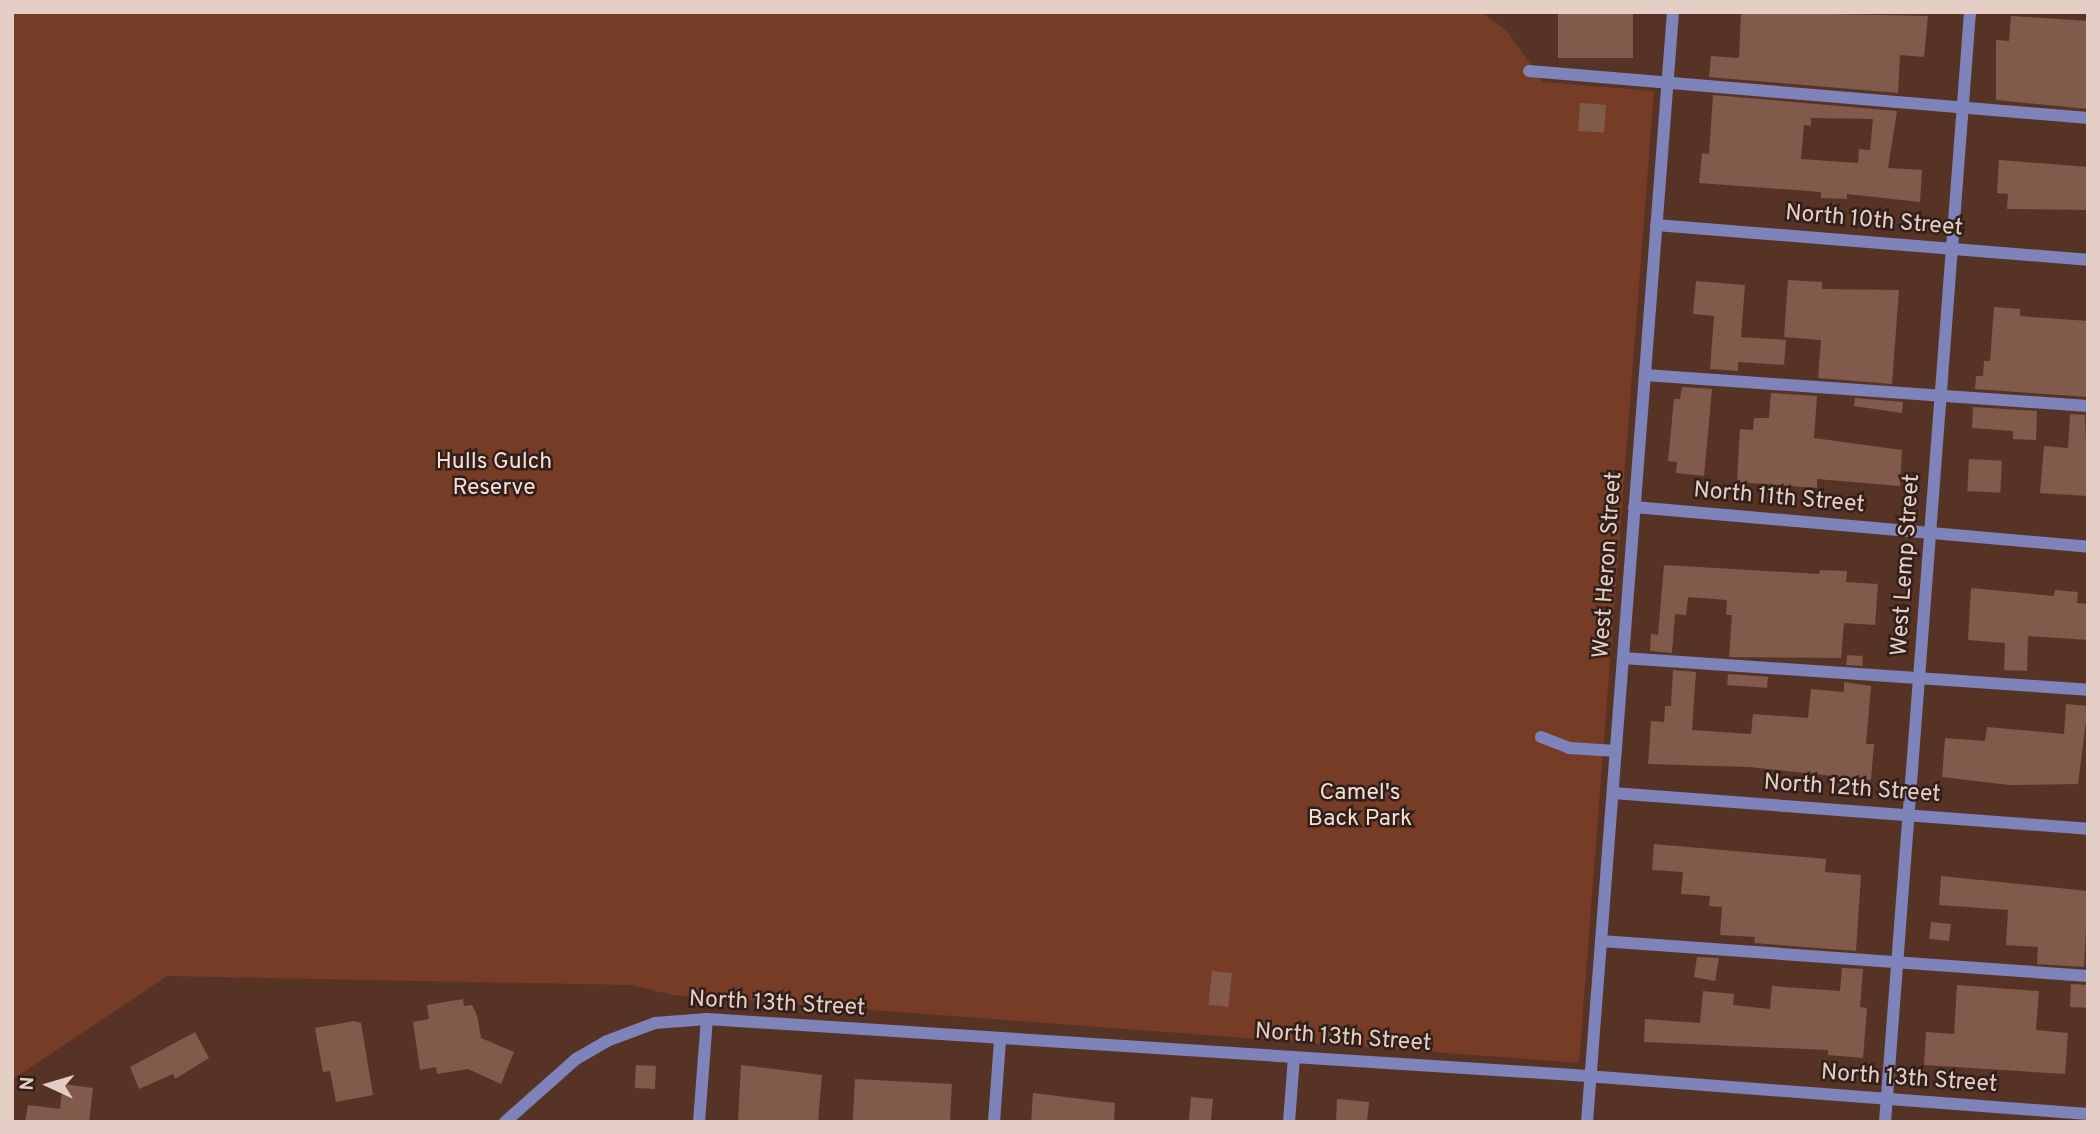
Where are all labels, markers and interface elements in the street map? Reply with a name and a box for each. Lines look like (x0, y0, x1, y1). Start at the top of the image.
street label: North 10th Street (1784, 200, 1964, 244)
park label: Hulls Gulch Reserve (436, 449, 552, 503)
street label: West Heron Street (1589, 471, 1629, 659)
street label: West Lemp Street (1887, 473, 1927, 657)
street label: North 11th Street (1692, 478, 1866, 520)
street label: North 12th Street (1763, 770, 1941, 810)
park label: Camel's Back Park (1308, 780, 1412, 834)
street label: North 13th Street (688, 987, 866, 1023)
street label: North 13th Street (1254, 1019, 1432, 1059)
north arrow (14, 1050, 84, 1120)
street label: North 13th Street (1820, 1060, 1998, 1100)
text: N (16, 1076, 40, 1091)

